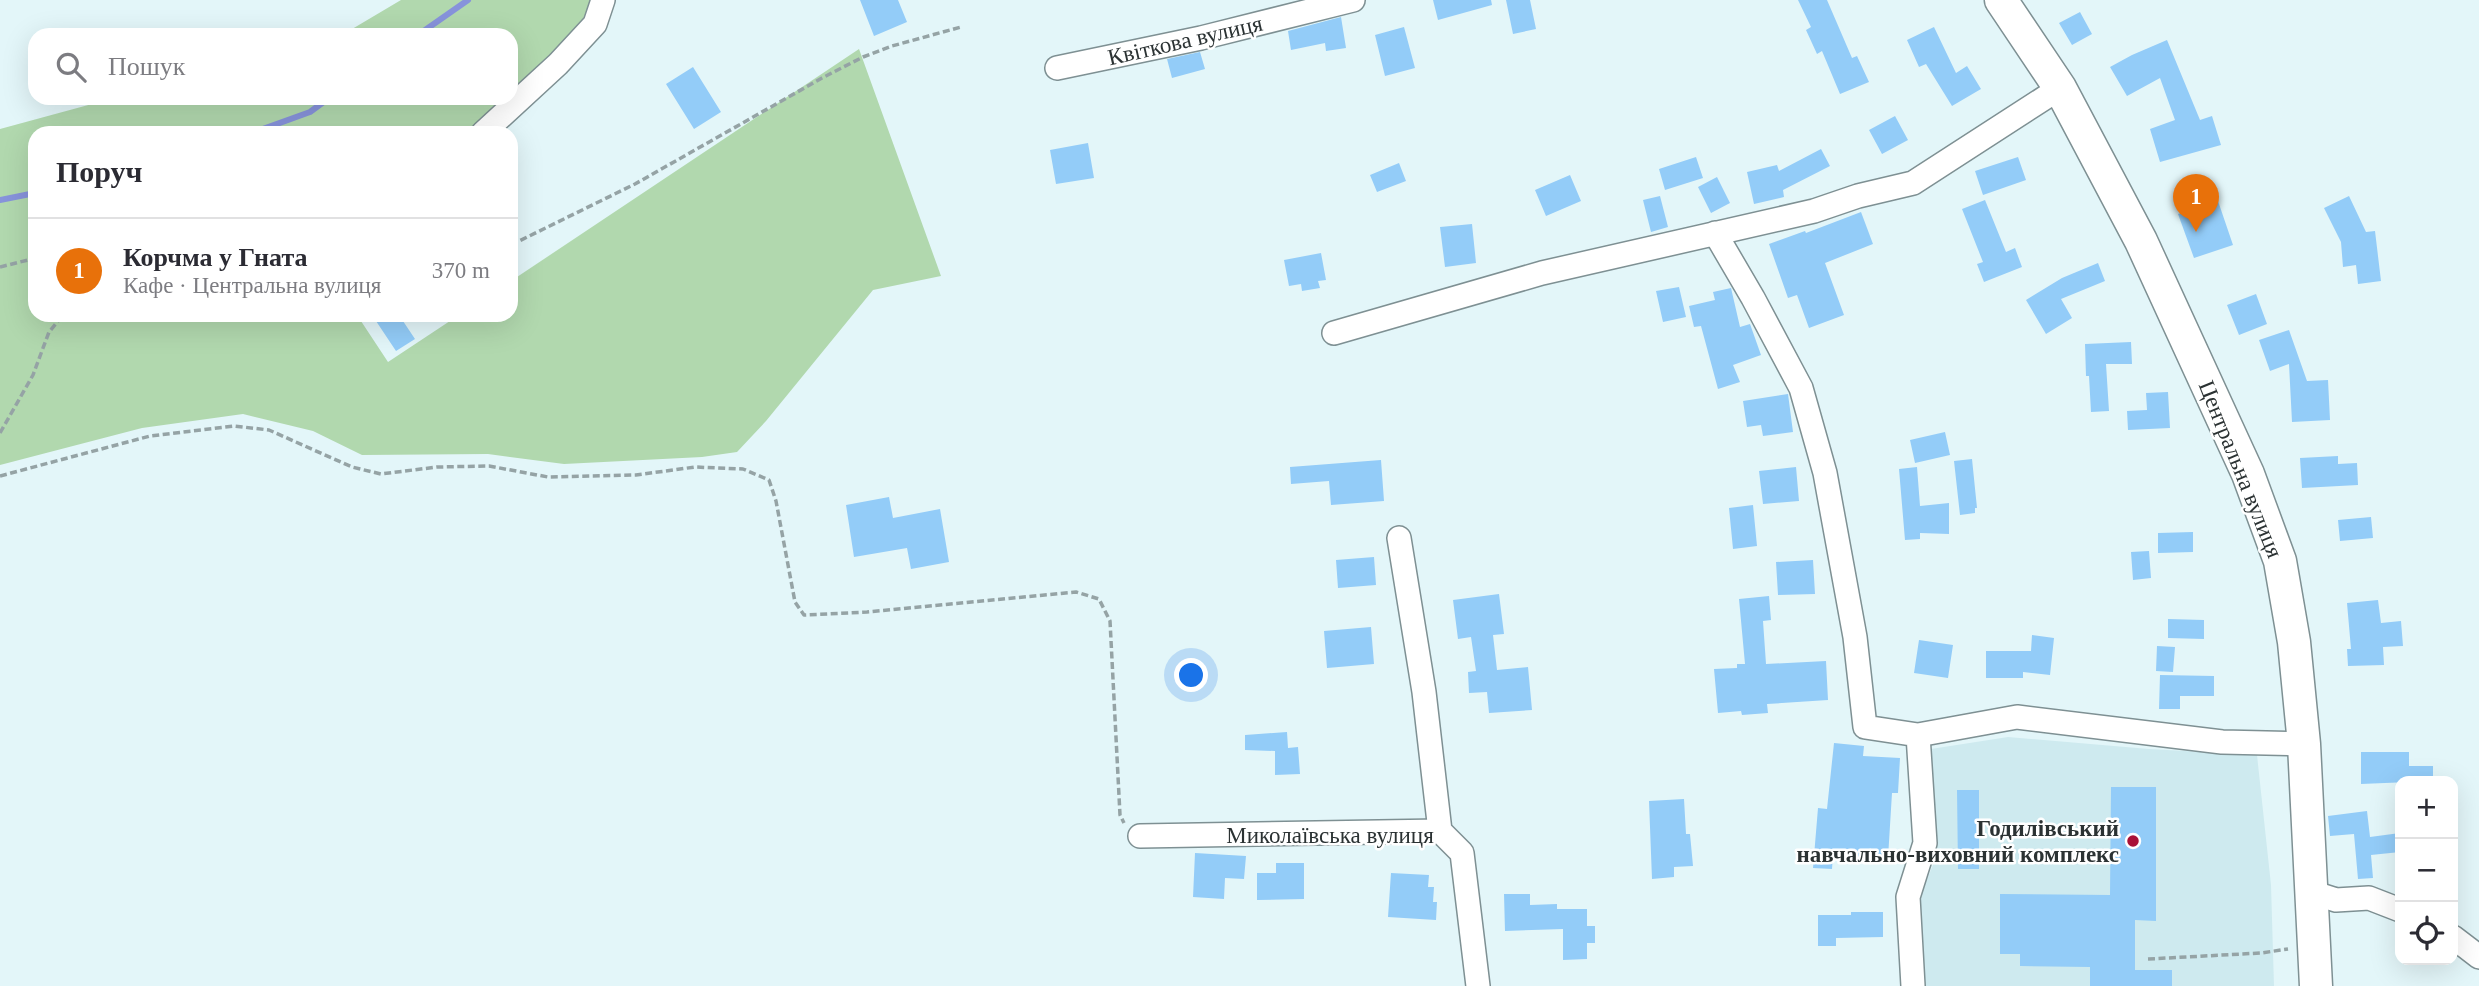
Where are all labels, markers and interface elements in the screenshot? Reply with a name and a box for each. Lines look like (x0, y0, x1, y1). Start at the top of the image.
street label: Квіткова вулиця (1105, 10, 1265, 70)
search box (28, 28, 518, 105)
icon: search (52, 48, 90, 86)
text: Пошук (108, 52, 185, 81)
text: Поруч (56, 155, 143, 188)
pin: 1 (2173, 174, 2219, 232)
text: Корчма у Гната (123, 243, 308, 272)
text: 1 (73, 258, 85, 283)
text: 370 m (432, 258, 490, 283)
text: Кафе · Центральна вулиця (123, 273, 381, 298)
street label: Центральна вулиця (2194, 377, 2288, 562)
your location (1174, 658, 1208, 692)
map controls (2395, 776, 2458, 965)
button: + (2395, 776, 2458, 839)
place label: Годилівський навчально-виховний комплекс (1796, 816, 2119, 867)
street label: Миколаївська вулиця (1226, 823, 1434, 848)
marker: Годилівський навчально-виховний комплекс (2125, 833, 2141, 849)
button: − (2395, 839, 2458, 902)
button: locate (2395, 902, 2458, 965)

